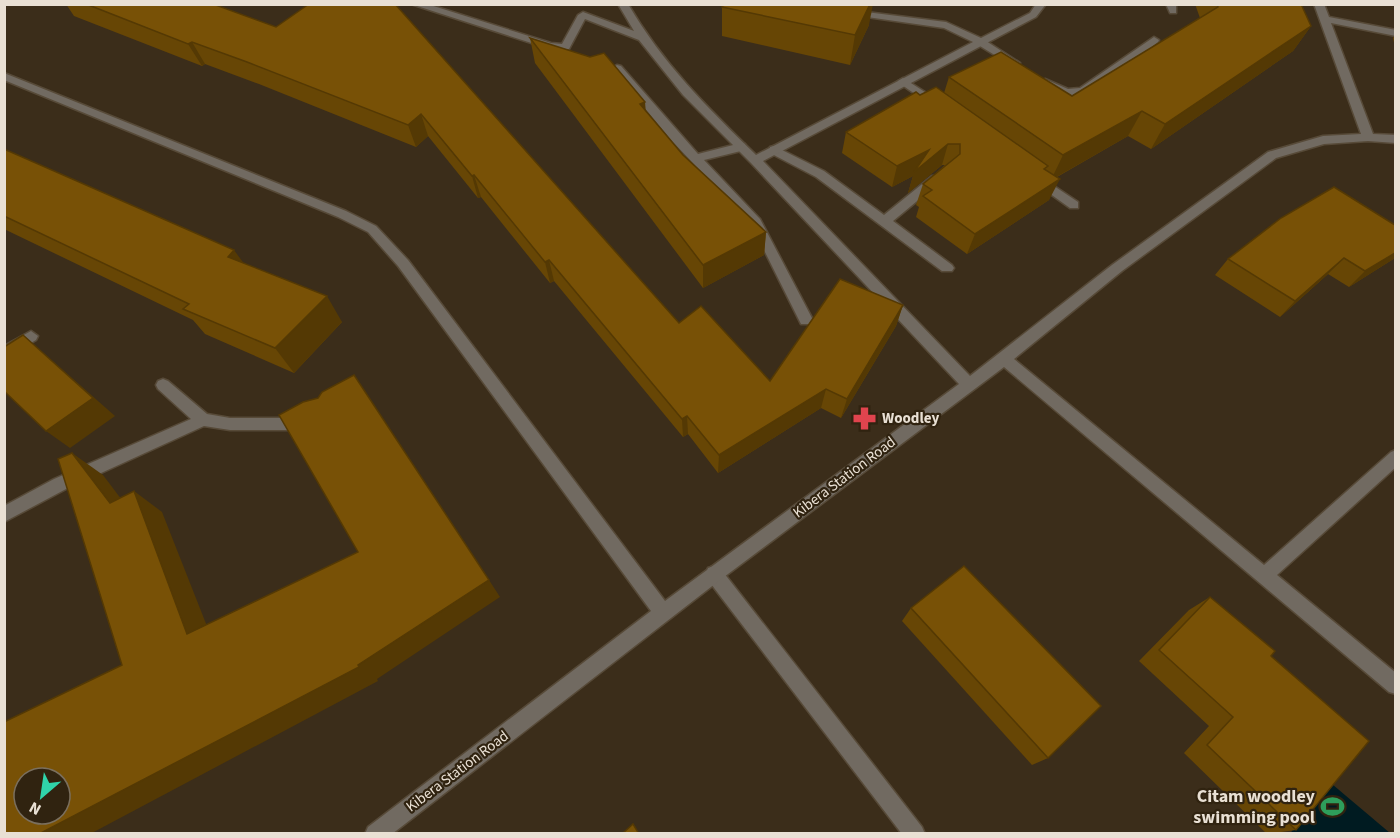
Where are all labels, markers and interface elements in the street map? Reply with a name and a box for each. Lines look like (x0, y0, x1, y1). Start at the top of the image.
pharmacy icon: Woodley (851, 405, 877, 431)
place label: Woodley (882, 408, 939, 429)
street label: Kibera Station Road (789, 432, 900, 523)
street label: Kibera Station Road (402, 726, 513, 817)
north arrow (12, 766, 72, 826)
place label: Citam woodley swimming pool (1193, 784, 1316, 830)
sports icon: Citam woodley swimming pool (1320, 793, 1346, 819)
text: N (25, 796, 45, 820)

